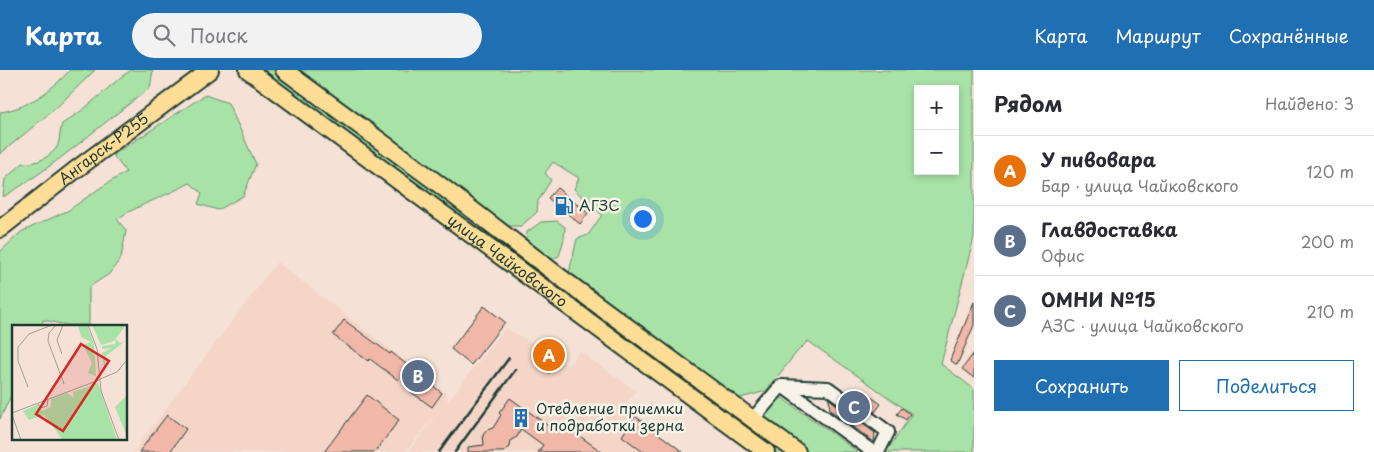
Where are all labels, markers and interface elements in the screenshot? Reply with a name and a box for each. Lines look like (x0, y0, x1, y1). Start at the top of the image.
search box (132, 13, 482, 58)
text: Карта (25, 17, 102, 53)
icon: search (150, 21, 178, 49)
text: Поиск (190, 21, 248, 49)
text: Карта (1035, 22, 1087, 49)
text: Маршрут (1115, 22, 1201, 49)
text: Сохранённые (1229, 22, 1349, 49)
map controls (914, 85, 959, 175)
button: + (914, 85, 959, 130)
text: Рядом (994, 87, 1062, 119)
text: Найдено: 3 (1265, 91, 1354, 115)
street label: Ангарск-Р255 (53, 106, 153, 189)
button: − (914, 130, 959, 175)
text: У пивовара (1041, 145, 1156, 173)
text: A (1004, 159, 1016, 183)
text: 120 m (1307, 159, 1354, 183)
text: Бар · улица Чайковского (1041, 173, 1239, 197)
place label: АГЗС (579, 193, 620, 216)
fuel station icon: АГЗС (553, 195, 575, 217)
your location (630, 206, 656, 232)
street label: улица Чайковского (443, 208, 573, 312)
text: Главдоставка (1041, 215, 1178, 243)
text: B (1005, 229, 1015, 253)
text: 200 m (1301, 229, 1354, 253)
text: Офис (1041, 243, 1084, 267)
text: ОМНИ №15 (1041, 285, 1156, 313)
text: C (1004, 299, 1016, 323)
text: 210 m (1306, 299, 1354, 323)
text: АЗС · улица Чайковского (1041, 313, 1244, 337)
inset map (12, 325, 128, 440)
pin: A (533, 336, 565, 374)
pin: B (402, 357, 434, 395)
button: Сохранить (994, 360, 1169, 411)
button: Поделиться (1179, 360, 1354, 411)
pin: C (838, 388, 870, 426)
place label: Отедление приемки и подработки зерна (536, 396, 684, 436)
building icon: Отедление приемки и подработки зерна (510, 407, 532, 429)

